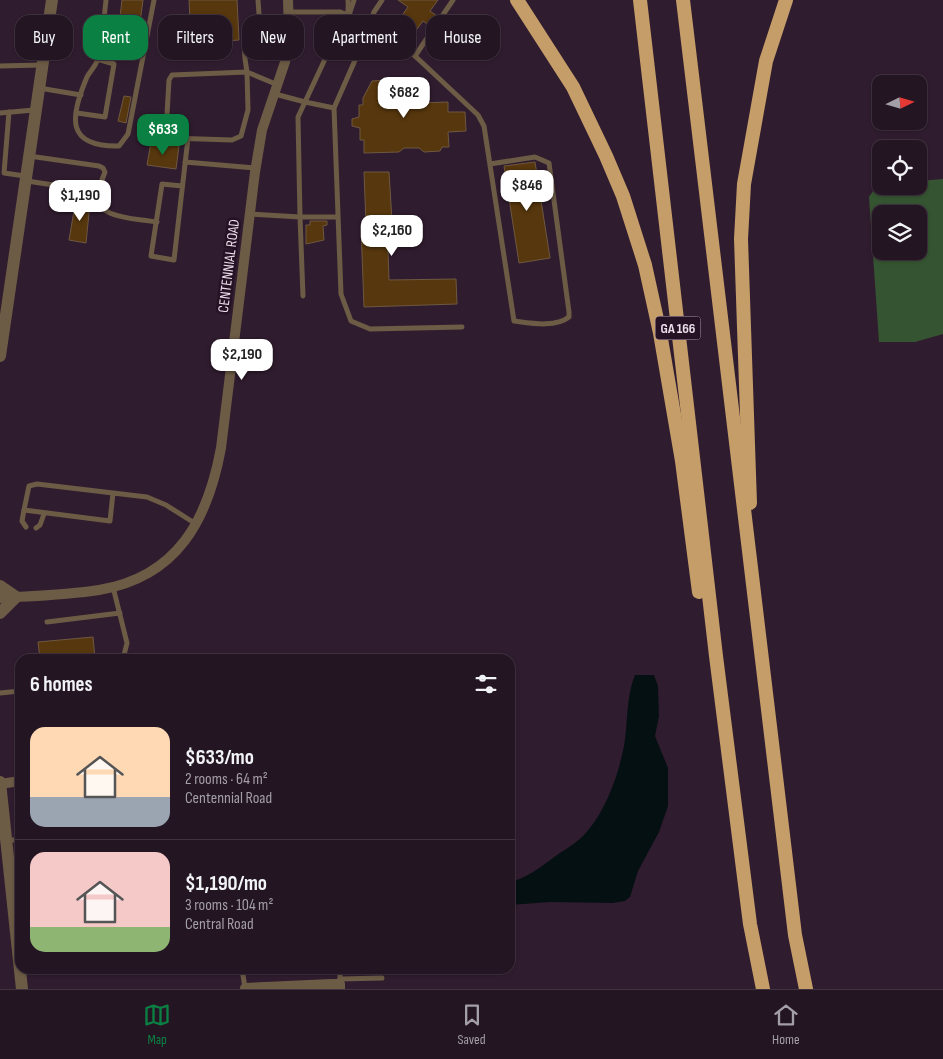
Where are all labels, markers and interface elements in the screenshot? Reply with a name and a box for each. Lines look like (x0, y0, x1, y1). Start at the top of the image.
chip: Buy (15, 15, 73, 60)
chip: Rent (83, 15, 148, 60)
chip: Filters (158, 15, 232, 60)
chip: New (242, 15, 304, 60)
chip: Apartment (314, 15, 416, 60)
chip: House (426, 15, 500, 60)
north arrow (872, 75, 928, 130)
map controls (872, 75, 927, 260)
pin: $682 (374, 76, 434, 119)
text: $682 (389, 83, 419, 102)
pin: $633 (133, 114, 193, 156)
text: $633 (148, 120, 178, 139)
button: locate (872, 140, 927, 195)
pin: $846 (497, 170, 557, 212)
text: $846 (512, 176, 542, 195)
pin: $1,190 (39, 180, 121, 222)
text: $1,190 (60, 186, 100, 205)
button: layers (872, 205, 927, 260)
pin: $2,160 (351, 214, 433, 257)
street label: CENTENNIAL ROAD (214, 218, 244, 314)
text: $2,160 (372, 221, 412, 240)
road number: GA 166 (656, 316, 700, 339)
pin: $2,190 (201, 338, 283, 381)
text: $2,190 (222, 345, 262, 364)
icon: filters (472, 670, 500, 698)
text: 6 homes (30, 672, 93, 697)
text: $633/mo (185, 745, 254, 770)
icon: home (70, 747, 130, 807)
text: 2 rooms · 64 m² (185, 770, 268, 789)
text: Centennial Road (185, 789, 272, 808)
text: $1,190/mo (185, 871, 267, 896)
icon: home (70, 872, 130, 932)
text: 3 rooms · 104 m² (185, 896, 273, 915)
text: Central Road (185, 915, 254, 934)
tab: Map (143, 1001, 171, 1048)
tab: Saved (457, 1001, 486, 1048)
tab: Home (772, 1001, 800, 1048)

